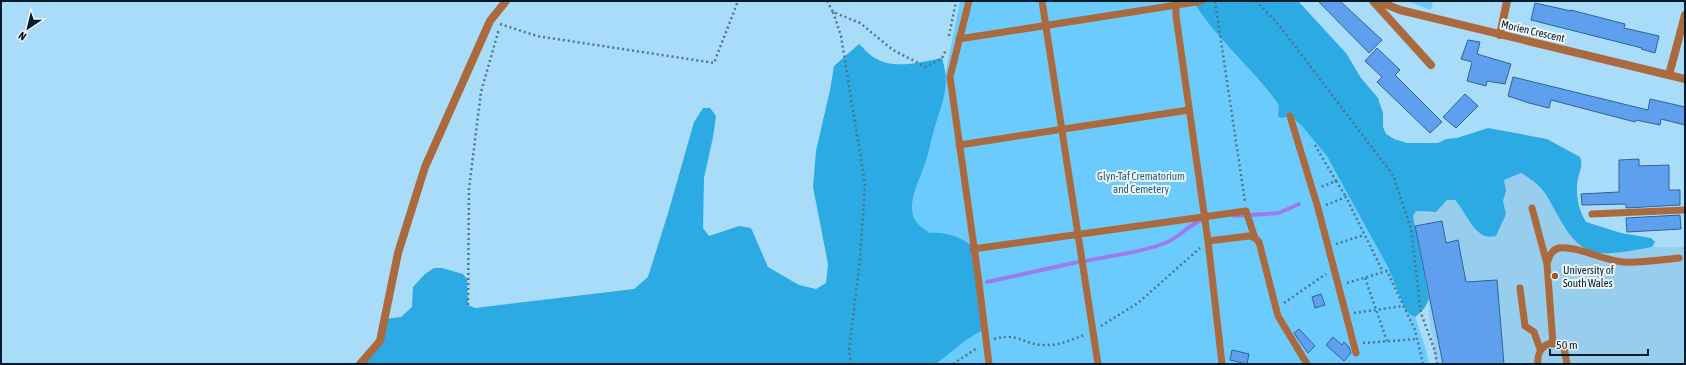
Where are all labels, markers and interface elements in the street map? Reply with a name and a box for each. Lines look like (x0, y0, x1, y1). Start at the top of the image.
north arrow (8, 8, 48, 48)
street label: Morien Crescent (1500, 18, 1566, 44)
text: N (16, 29, 28, 43)
park label: Glyn-Taf Crematorium and Cemetery (1097, 170, 1185, 195)
place label: University of South Wales (1563, 264, 1614, 289)
marker: University of South Wales (1550, 271, 1560, 281)
scale bar (1550, 331, 1648, 357)
text: 50 m (1556, 338, 1578, 352)

